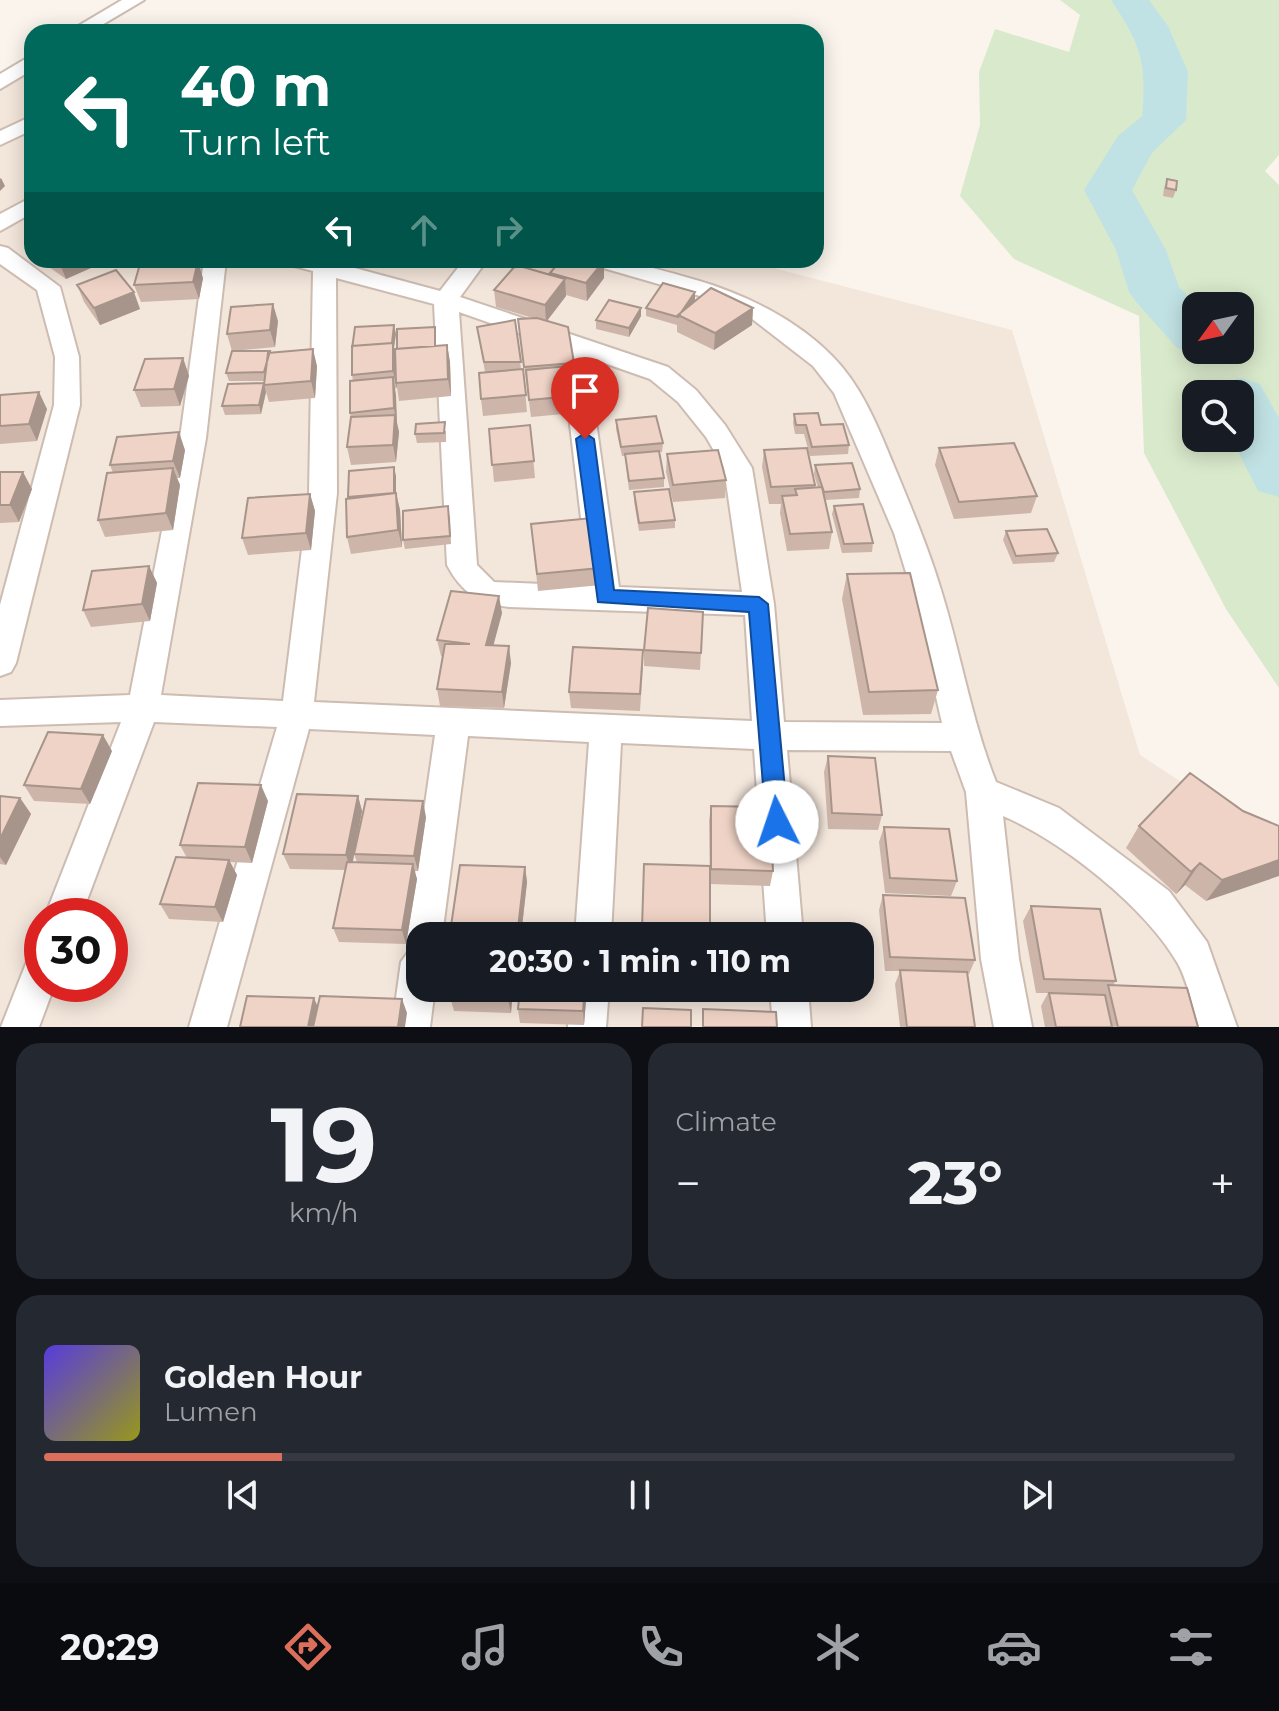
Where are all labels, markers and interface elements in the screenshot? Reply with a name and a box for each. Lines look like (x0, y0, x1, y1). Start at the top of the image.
text: 40 m (180, 52, 331, 120)
icon: left (48, 56, 152, 160)
text: Turn left (180, 120, 331, 164)
icon: left (318, 208, 362, 252)
icon: ahead (402, 208, 446, 252)
icon: right (486, 208, 530, 252)
north arrow (1182, 292, 1254, 364)
map controls (1182, 292, 1254, 452)
pin (551, 357, 619, 439)
icon: arrive (563, 369, 607, 413)
button: search (1182, 380, 1254, 452)
position arrow (735, 780, 819, 864)
speed limit sign: 30 (24, 898, 128, 1002)
text: 20:30 · 1 min · 110 m (489, 943, 791, 980)
text: 19 (270, 1081, 377, 1208)
text: Climate (676, 1106, 777, 1138)
text: 23° (908, 1146, 1003, 1219)
text: − (676, 1156, 701, 1210)
text: + (1210, 1156, 1235, 1210)
text: km/h (289, 1197, 358, 1229)
text: Golden Hour (164, 1359, 362, 1396)
text: Lumen (164, 1396, 257, 1428)
icon: previous (221, 1473, 265, 1517)
icon: pause (618, 1473, 662, 1517)
icon: next (1015, 1473, 1059, 1517)
icon: directions (280, 1619, 336, 1675)
icon: music (457, 1619, 513, 1675)
icon: phone (633, 1619, 689, 1675)
icon: climate (810, 1619, 866, 1675)
icon: car (986, 1619, 1042, 1675)
icon: filters (1163, 1619, 1219, 1675)
text: 20:29 (60, 1625, 160, 1669)

